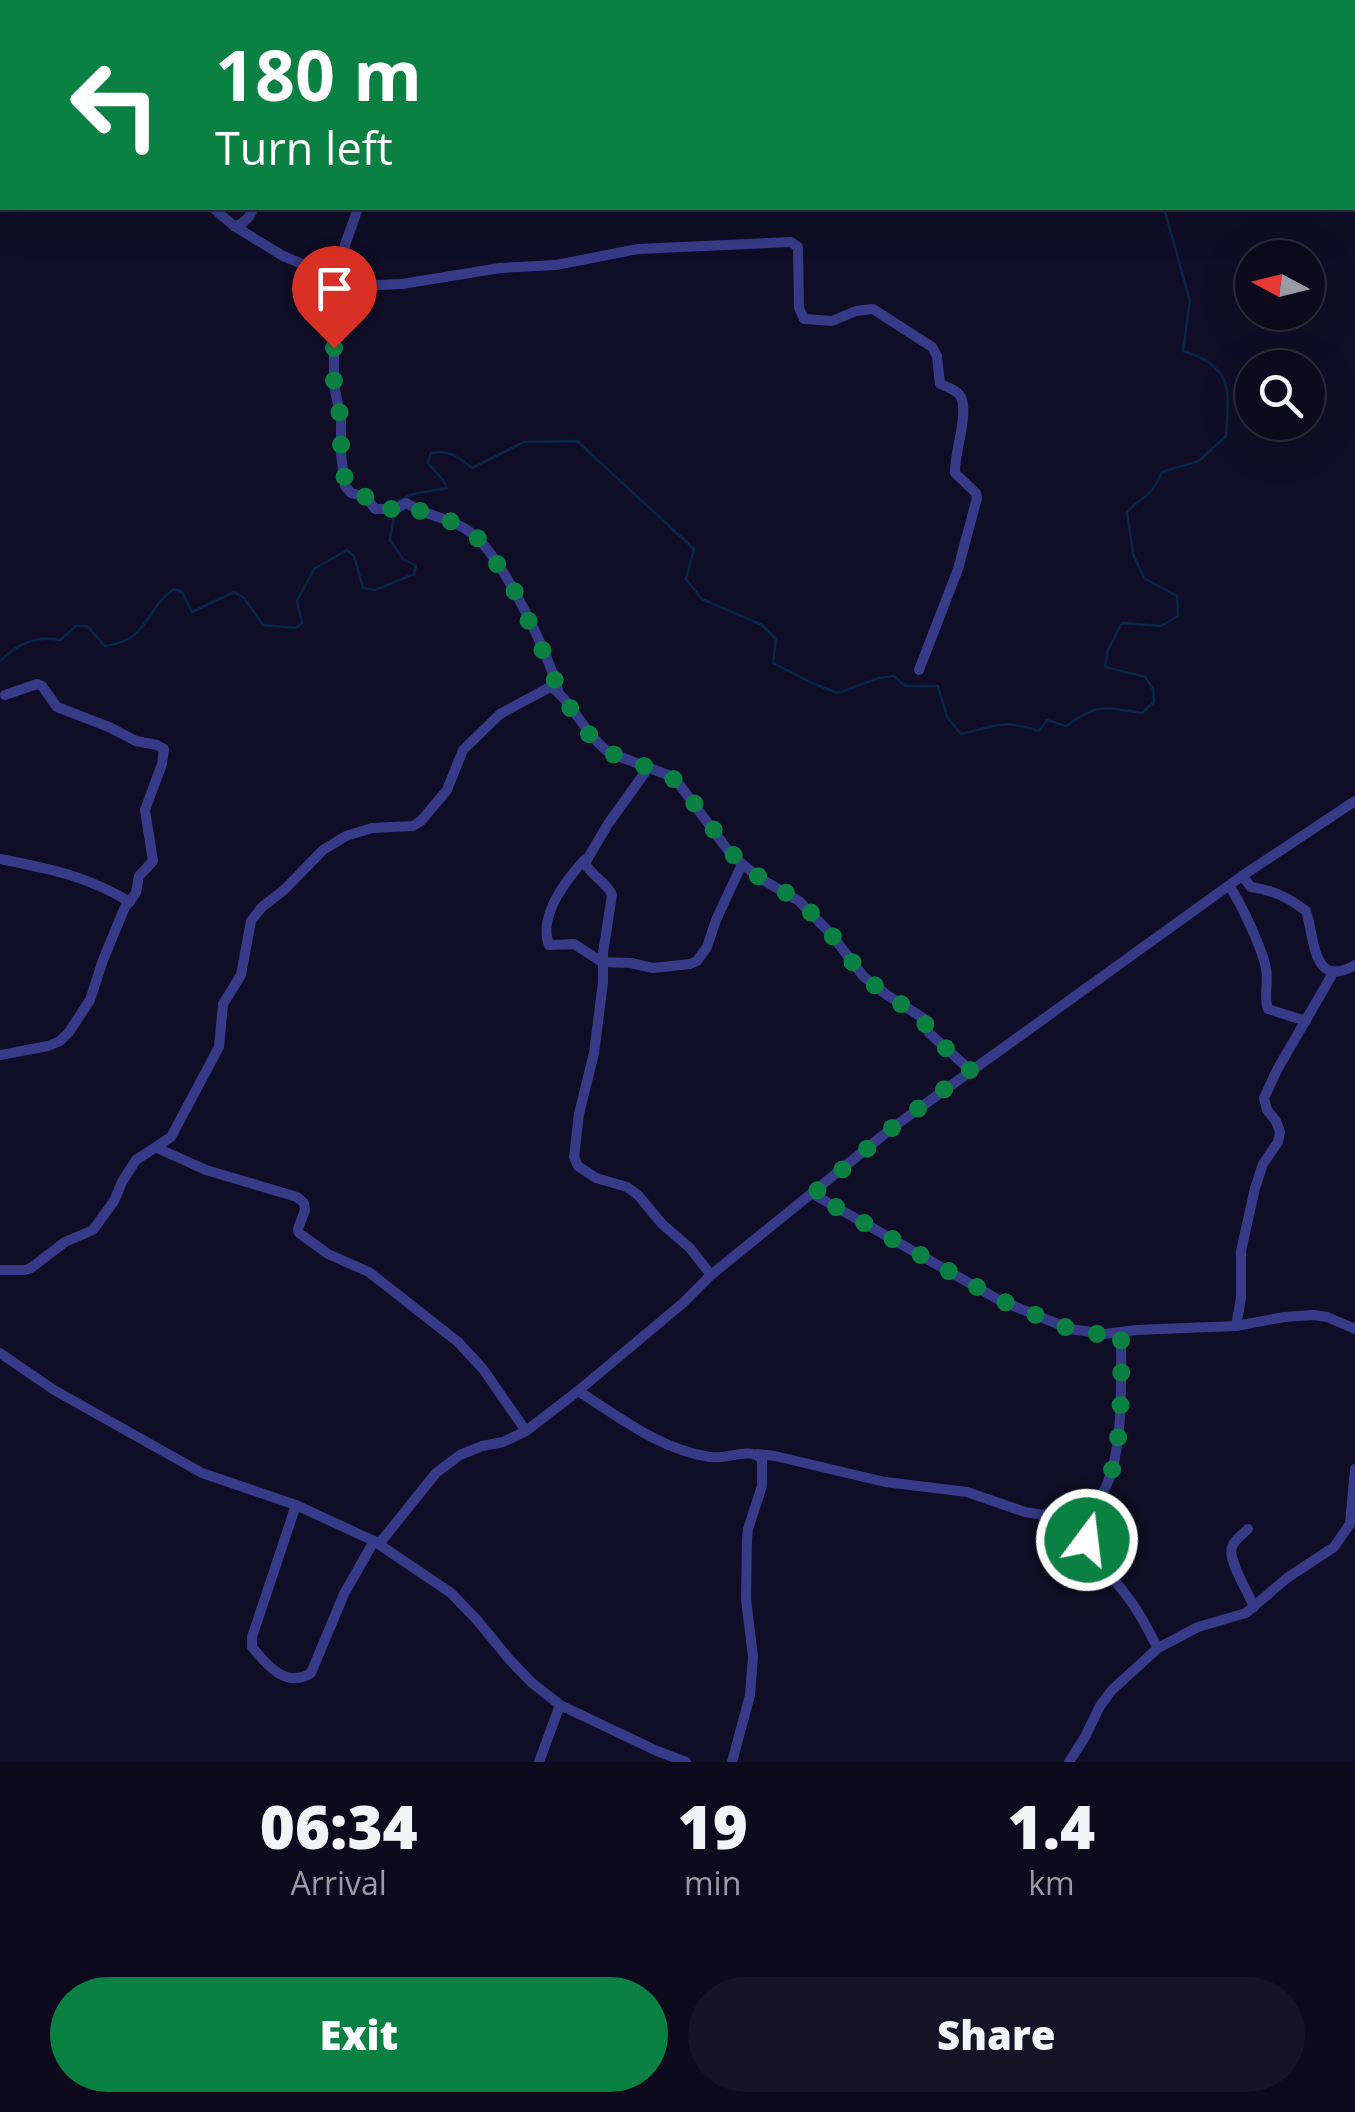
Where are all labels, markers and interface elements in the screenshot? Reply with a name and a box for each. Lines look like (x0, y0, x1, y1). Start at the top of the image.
text: 180 m (215, 26, 422, 122)
icon: left (50, 40, 180, 170)
text: Turn left (215, 117, 393, 178)
north arrow (1235, 240, 1325, 330)
map controls (1235, 240, 1325, 440)
pin (292, 246, 377, 349)
icon: arrive (307, 261, 362, 316)
button: search (1235, 350, 1325, 440)
position arrow (1035, 1488, 1139, 1592)
text: 06:34 (260, 1785, 418, 1867)
text: 19 (678, 1785, 748, 1867)
text: 1.4 (1008, 1785, 1095, 1867)
text: Arrival (291, 1861, 387, 1904)
text: min (684, 1861, 741, 1904)
text: km (1028, 1861, 1075, 1904)
button: Exit (50, 1977, 668, 2092)
button: Share (688, 1977, 1305, 2092)

